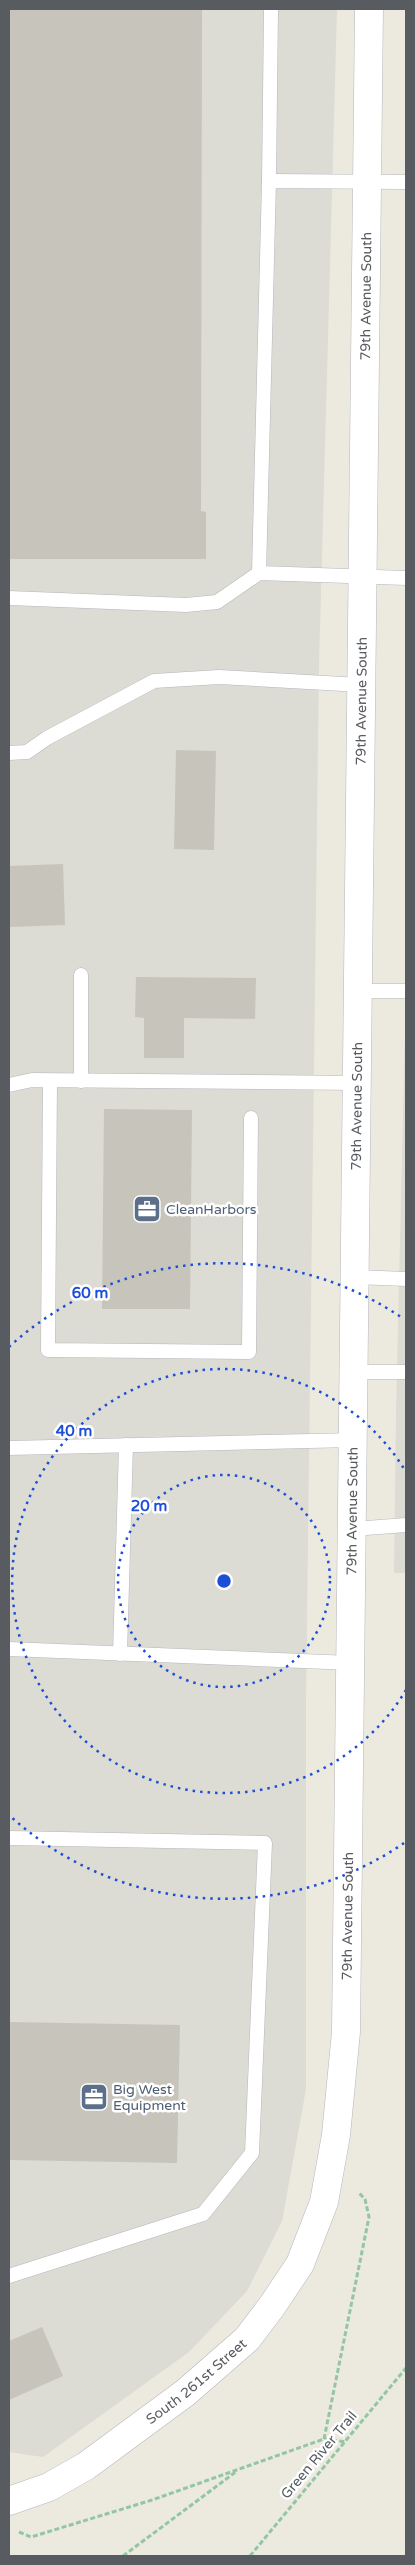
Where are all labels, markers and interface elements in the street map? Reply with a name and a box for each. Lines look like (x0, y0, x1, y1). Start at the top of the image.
street label: 79th Avenue South (357, 232, 375, 361)
street label: 79th Avenue South (352, 637, 370, 765)
street label: 79th Avenue South (347, 1042, 366, 1170)
office icon: CleanHarbors (132, 1194, 162, 1224)
place label: CleanHarbors (166, 1201, 257, 1218)
text: 60 m (72, 1284, 108, 1302)
text: 40 m (56, 1422, 92, 1440)
street label: 79th Avenue South (343, 1447, 361, 1575)
text: 20 m (131, 1497, 167, 1515)
centre of rings (215, 1572, 233, 1590)
street label: 79th Avenue South (338, 1852, 357, 1980)
place label: Big West Equipment (113, 2081, 187, 2114)
office icon: Big West Equipment (79, 2082, 109, 2112)
street label: South 261st Street (142, 2334, 250, 2427)
street label: Green River Trail (277, 2408, 361, 2502)

